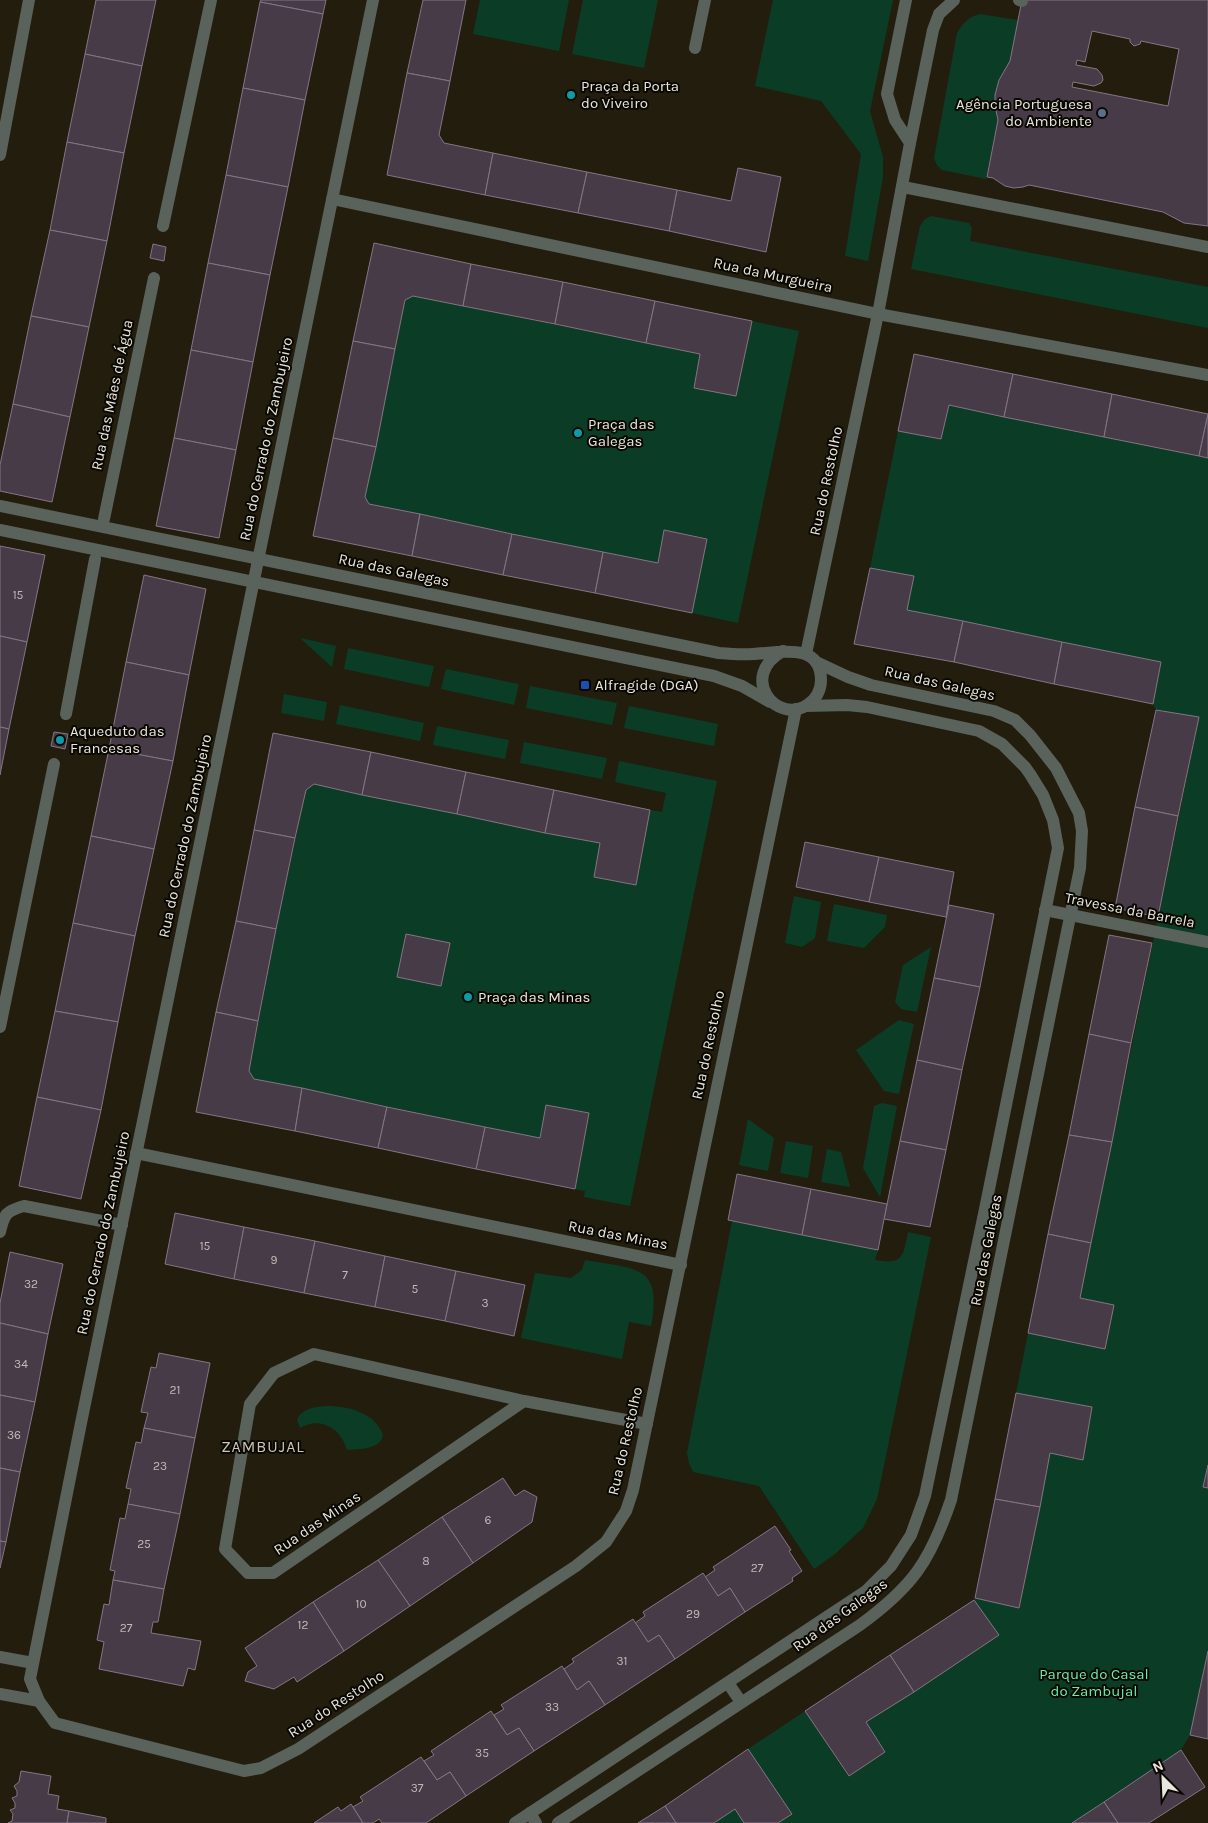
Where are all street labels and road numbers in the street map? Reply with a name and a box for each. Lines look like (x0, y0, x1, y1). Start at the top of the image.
street label: Rua da Murgueira (712, 254, 834, 296)
street label: Rua das Mães de Água (87, 318, 137, 472)
street label: Rua do Cerrado do Zambujeiro (236, 336, 296, 542)
street label: Rua do Restolho (806, 425, 846, 537)
street label: Rua das Galegas (337, 549, 451, 591)
street label: Rua das Galegas (883, 662, 997, 704)
street label: Rua do Cerrado do Zambujeiro (155, 733, 215, 939)
street label: Travessa da Barrela (1063, 889, 1197, 931)
street label: Rua do Restolho (688, 989, 728, 1101)
street label: Rua do Cerrado do Zambujeiro (73, 1130, 133, 1336)
street label: Rua das Galegas (966, 1193, 1006, 1307)
street label: Rua das Minas (567, 1217, 669, 1253)
street label: Rua do Restolho (604, 1385, 646, 1497)
street label: Rua das Minas (270, 1487, 364, 1559)
street label: Rua das Galegas (789, 1574, 891, 1656)
street label: Rua do Restolho (285, 1666, 387, 1742)

